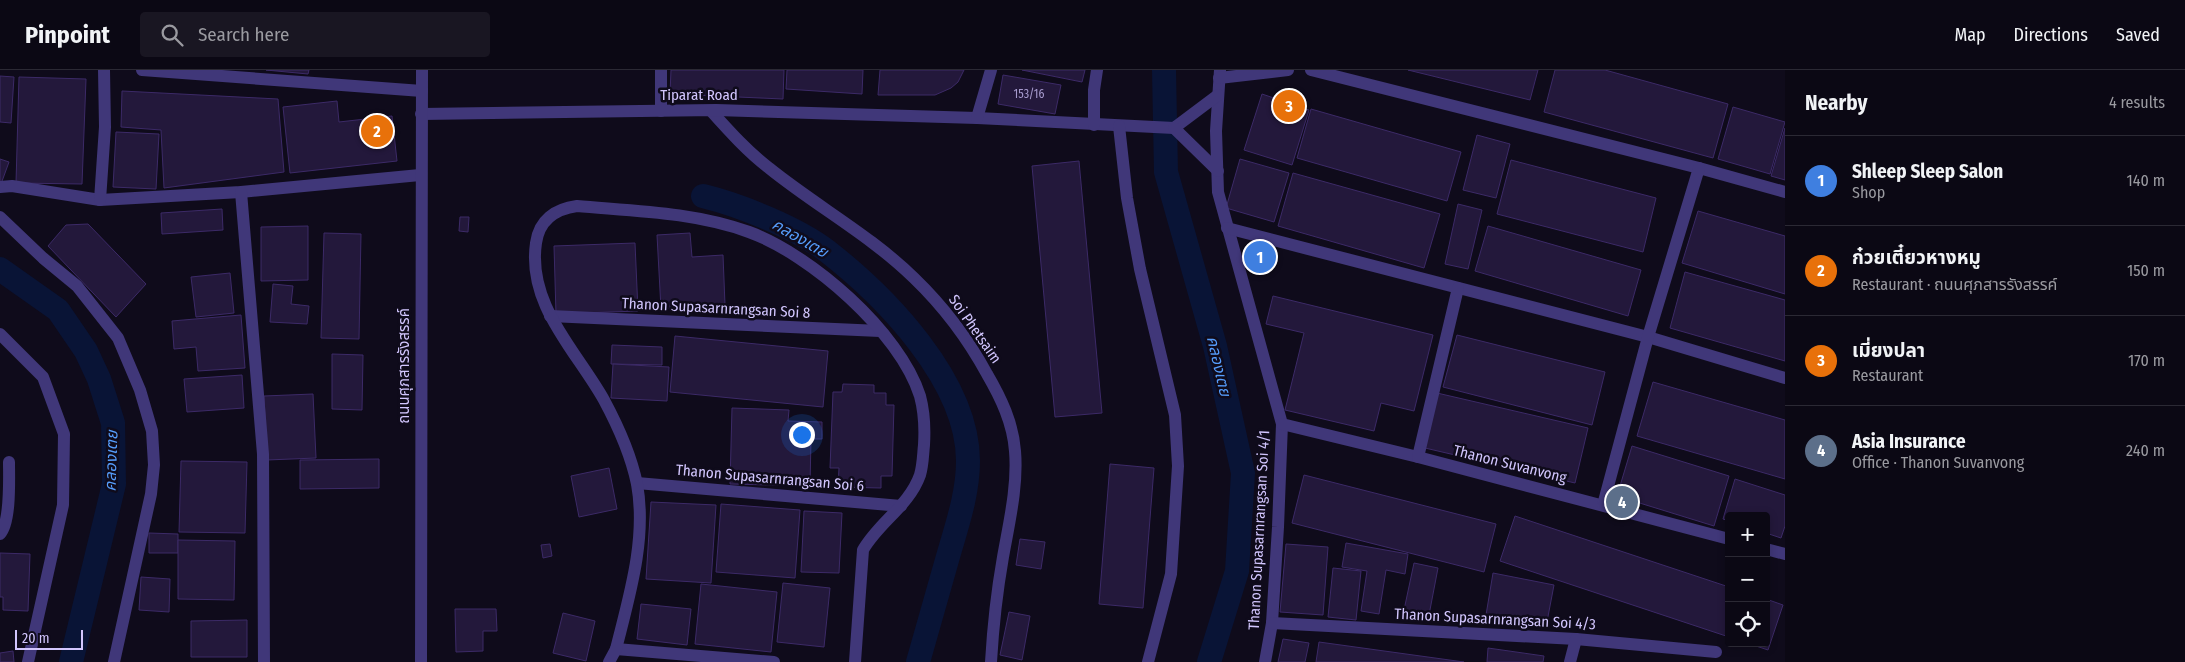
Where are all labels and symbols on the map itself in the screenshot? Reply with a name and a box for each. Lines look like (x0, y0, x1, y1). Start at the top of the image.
street label: Tiparat Road (660, 86, 738, 104)
house number: 153/16 (1014, 87, 1044, 101)
pin: 3 (1273, 87, 1305, 125)
pin: 2 (361, 112, 393, 150)
water label: คลองเตย (769, 215, 832, 262)
pin: 1 (1244, 238, 1276, 276)
street label: Soi Phetsaim (945, 291, 1005, 367)
street label: Thanon Supasarnrangsan Soi 8 (621, 294, 811, 322)
street label: ถนนศุภสารรังสรรค์ (395, 308, 413, 424)
water label: คลองเตย (1203, 334, 1235, 399)
your location (789, 422, 815, 448)
water label: คลองเตย (100, 429, 122, 492)
street label: Thanon Supasarnrangsan Soi 4/1 (1245, 430, 1273, 630)
street label: Thanon Suvanvong (1452, 441, 1568, 487)
street label: Thanon Supasarnrangsan Soi 6 (675, 461, 865, 495)
pin: 4 (1606, 483, 1638, 521)
street label: Thanon Supasarnrangsan Soi 4/3 (1394, 605, 1596, 633)
scale bar (15, 627, 82, 650)

